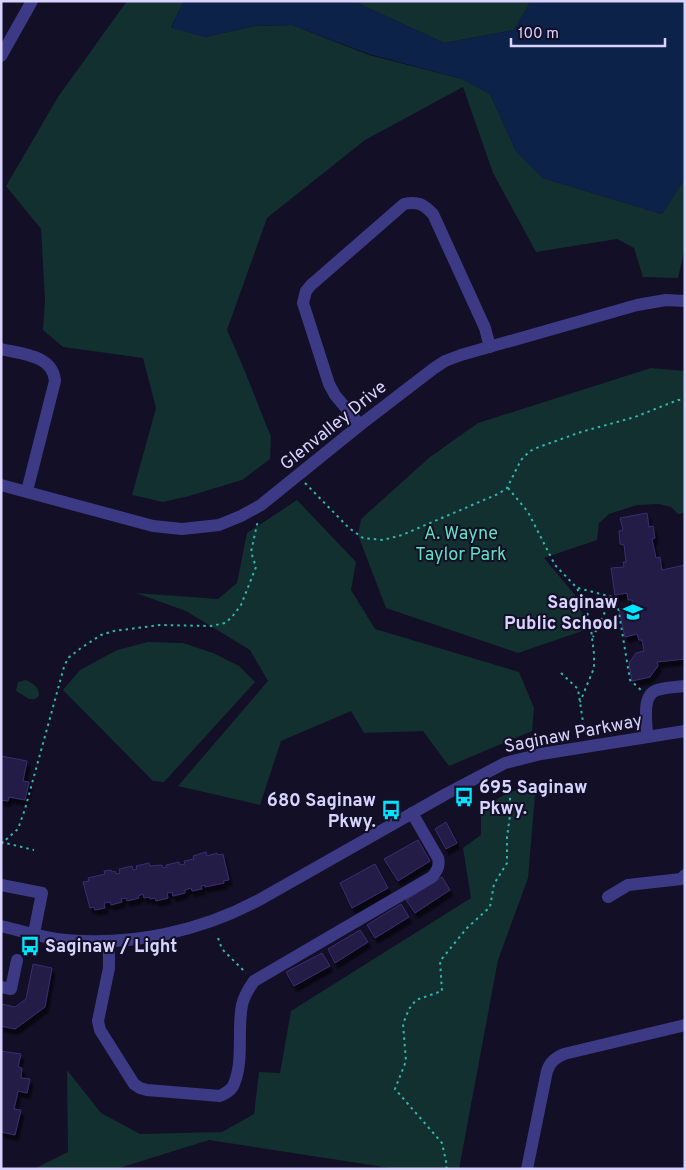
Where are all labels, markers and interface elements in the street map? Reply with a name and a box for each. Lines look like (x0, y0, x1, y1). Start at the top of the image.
scale bar (511, 15, 665, 47)
text: 100 m (518, 25, 559, 44)
street label: Glenvalley Drive (276, 376, 392, 476)
park label: A. Wayne Taylor Park (415, 523, 507, 567)
place label: Saginaw Public School (504, 592, 618, 636)
school or university icon: Saginaw Public School (622, 601, 644, 623)
street label: Saginaw Parkway (502, 710, 644, 759)
place label: 695 Saginaw Pkwy. (479, 777, 587, 821)
bus stop icon: 695 Saginaw Pkwy. (453, 786, 475, 808)
place label: 680 Saginaw Pkwy. (267, 790, 376, 834)
bus stop icon: 680 Saginaw Pkwy. (380, 799, 402, 821)
bus stop icon: Saginaw / Light (19, 935, 41, 957)
place label: Saginaw / Light (45, 936, 177, 959)

